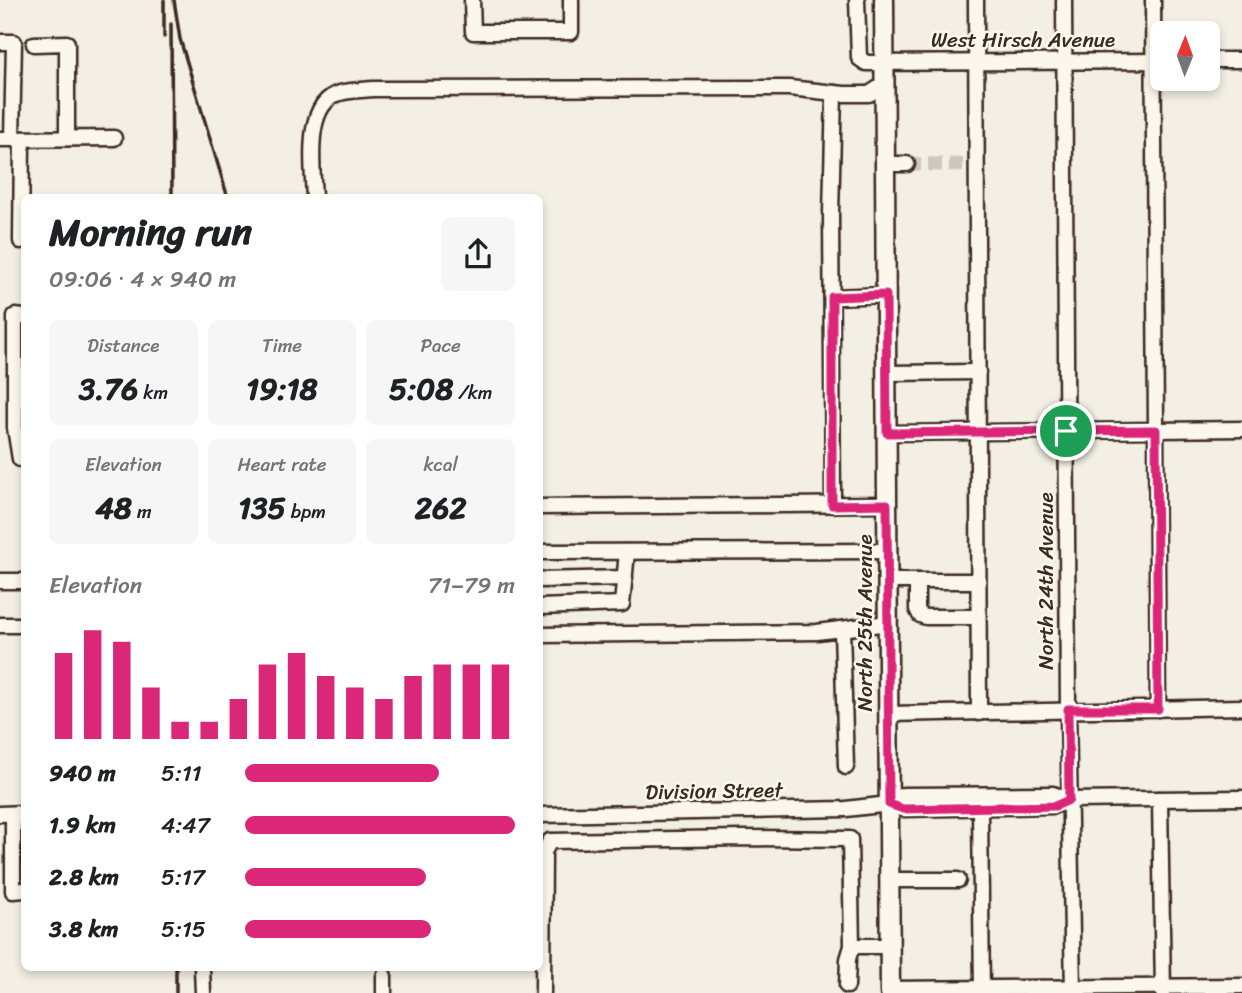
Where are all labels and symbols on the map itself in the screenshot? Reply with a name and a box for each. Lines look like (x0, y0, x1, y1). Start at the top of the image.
street label: West Hirsch Avenue (931, 21, 1115, 59)
north arrow (1150, 21, 1220, 91)
pin (1036, 401, 1096, 461)
street label: North 24th Avenue (1027, 492, 1065, 670)
street label: North 25th Avenue (846, 534, 884, 712)
street label: Division Street (645, 771, 784, 811)

